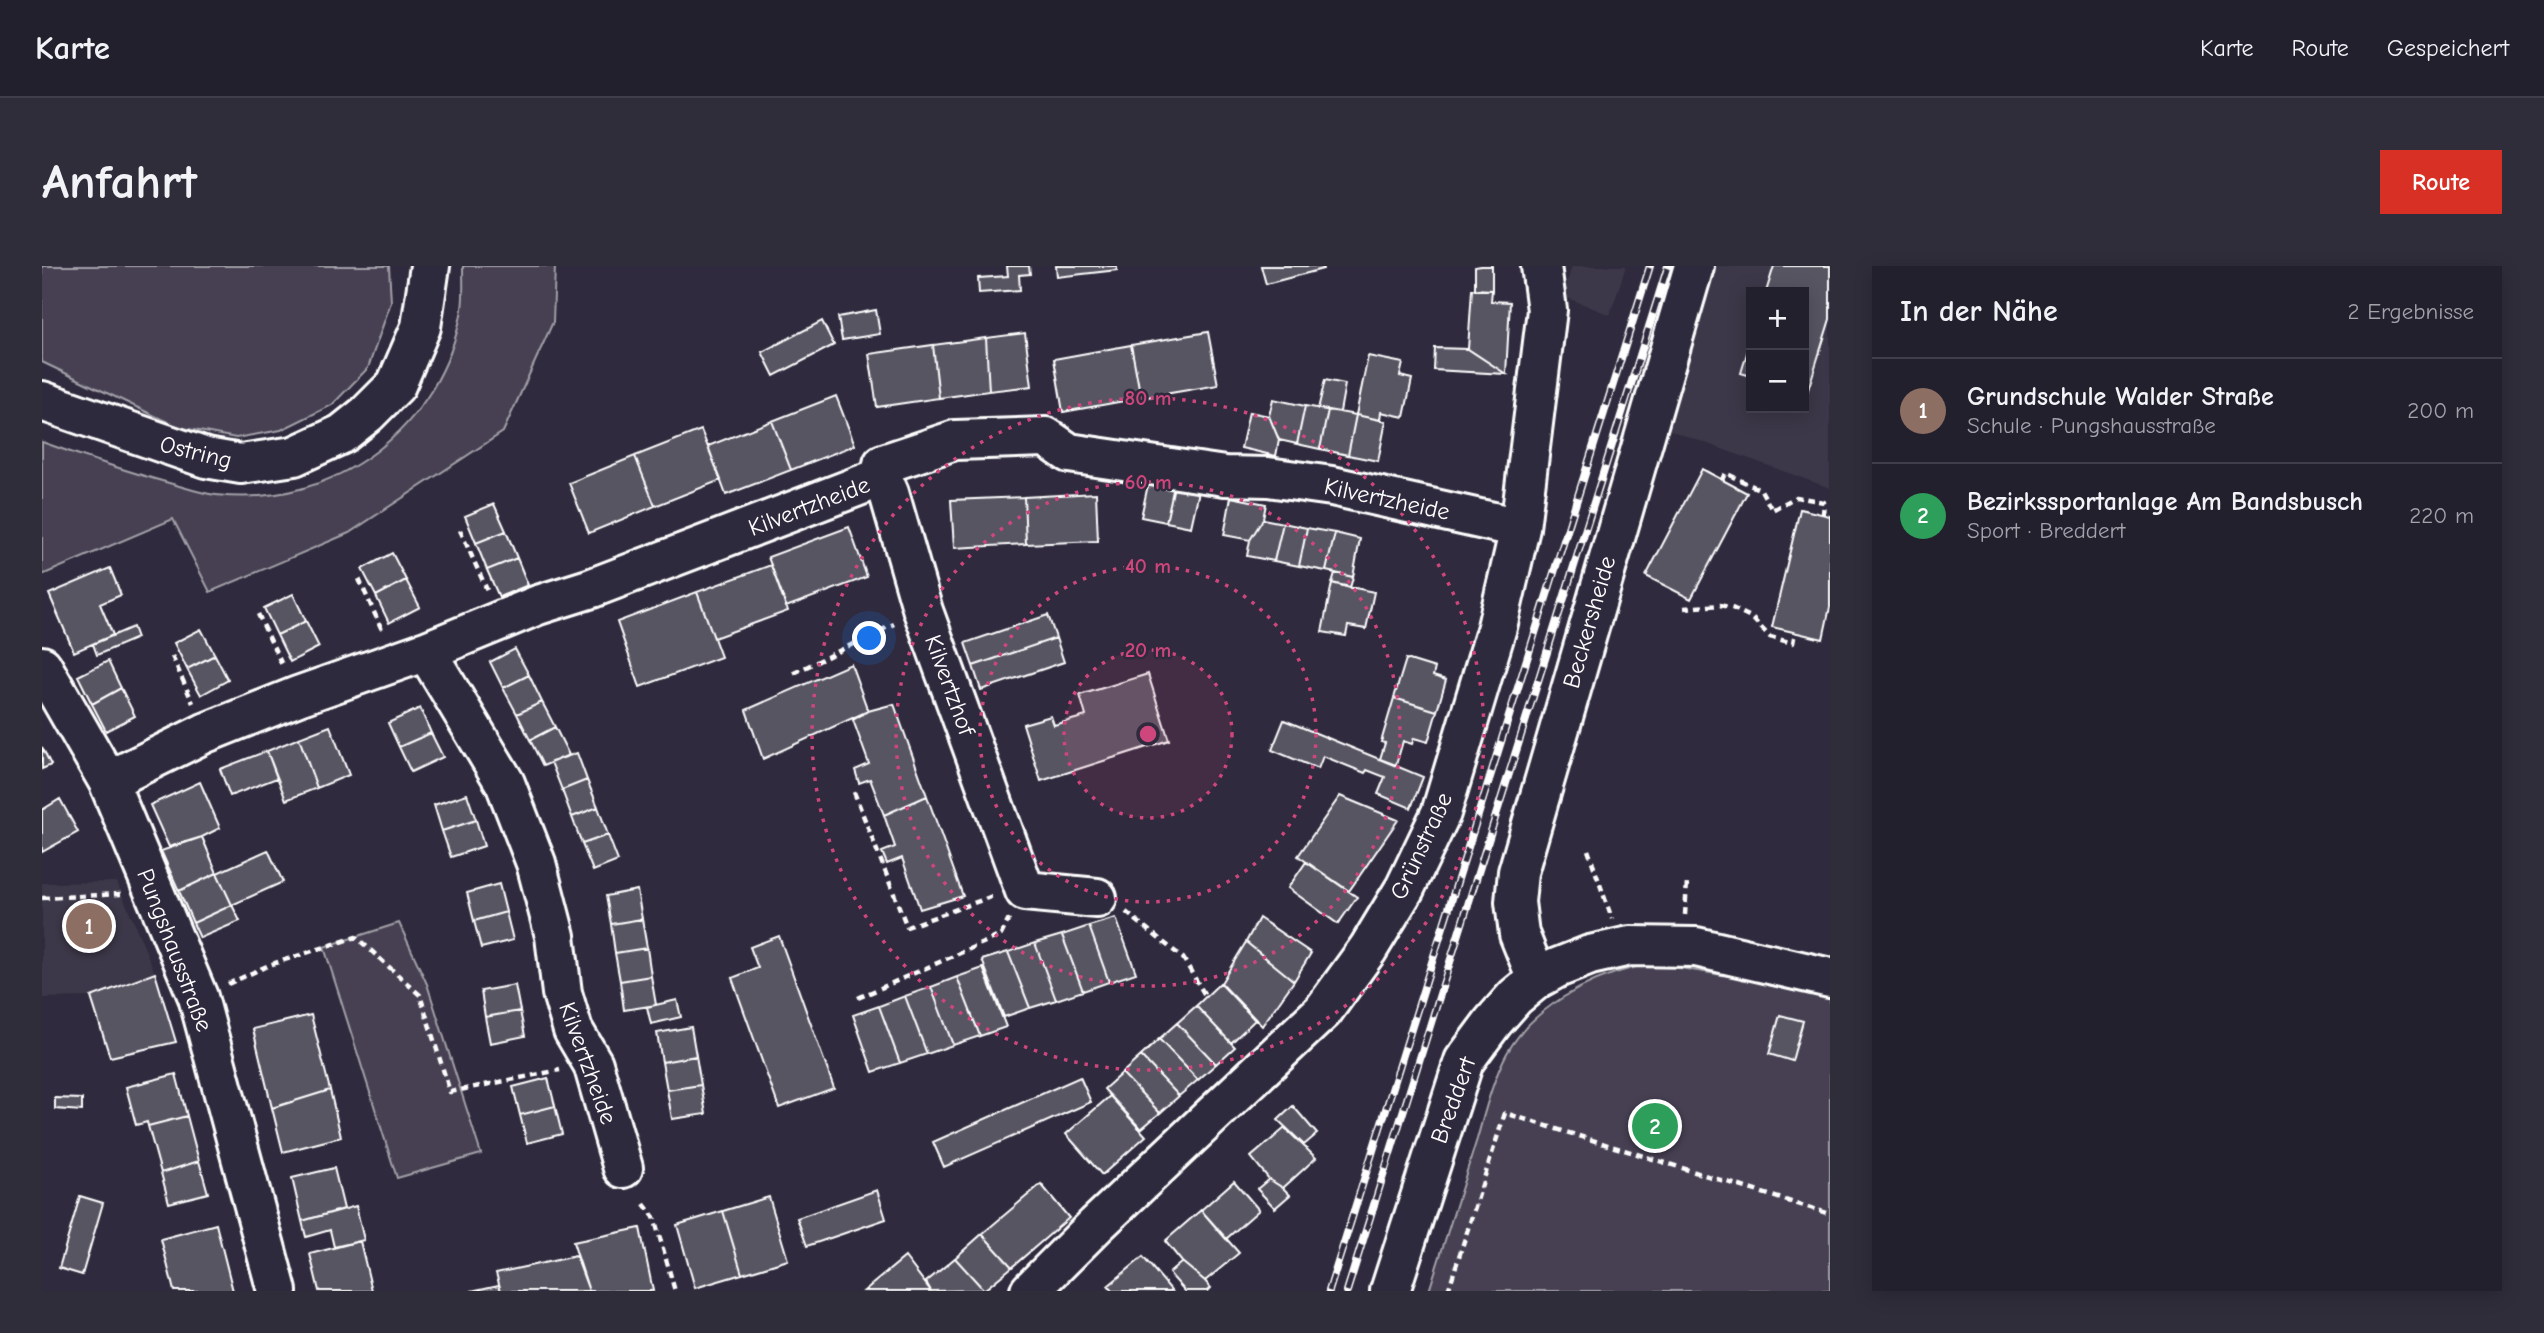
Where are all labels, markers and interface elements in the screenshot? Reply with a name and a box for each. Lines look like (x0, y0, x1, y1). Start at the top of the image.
text: Karte (35, 29, 110, 67)
text: Karte (2200, 34, 2254, 62)
text: Route (2292, 34, 2349, 62)
text: Gespeichert (2387, 34, 2509, 62)
button: Route (2380, 150, 2502, 214)
text: Anfahrt (42, 154, 197, 210)
map controls (1746, 287, 1809, 413)
button: + (1746, 287, 1809, 350)
text: In der Nähe (1900, 294, 2058, 329)
text: 2 Ergebnisse (2347, 298, 2474, 325)
button: − (1746, 350, 1809, 413)
text: Grundschule Walder Straße (1967, 382, 2274, 412)
text: 80 m (1125, 386, 1171, 410)
text: 1 (1918, 397, 1928, 424)
text: 200 m (2407, 397, 2474, 424)
text: Schule · Pungshausstraße (1967, 412, 2216, 439)
street label: Ostring (157, 430, 235, 474)
street label: Kilvertzheide (744, 470, 874, 542)
text: 60 m (1124, 470, 1172, 494)
street label: Kilvertzheide (1322, 472, 1452, 526)
text: Bezirkssportanlage Am Bandsbusch (1967, 487, 2363, 517)
text: 2 (1917, 502, 1929, 529)
text: 220 m (2409, 502, 2474, 529)
text: Sport · Breddert (1967, 517, 2125, 544)
street label: Beckersheide (1557, 553, 1621, 691)
text: 40 m (1125, 554, 1171, 578)
your location (852, 621, 886, 655)
street label: Kilvertzhof (919, 631, 982, 740)
text: 20 m (1125, 638, 1171, 662)
centre of rings (1136, 722, 1160, 746)
street label: Grünstraße (1384, 788, 1458, 904)
street label: Pungshausstraße (131, 865, 219, 1035)
pin: 1 (66, 900, 112, 952)
street label: Kilvertzheide (553, 998, 623, 1128)
street label: Breddert (1424, 1052, 1482, 1147)
pin: 2 (1632, 1100, 1678, 1152)

